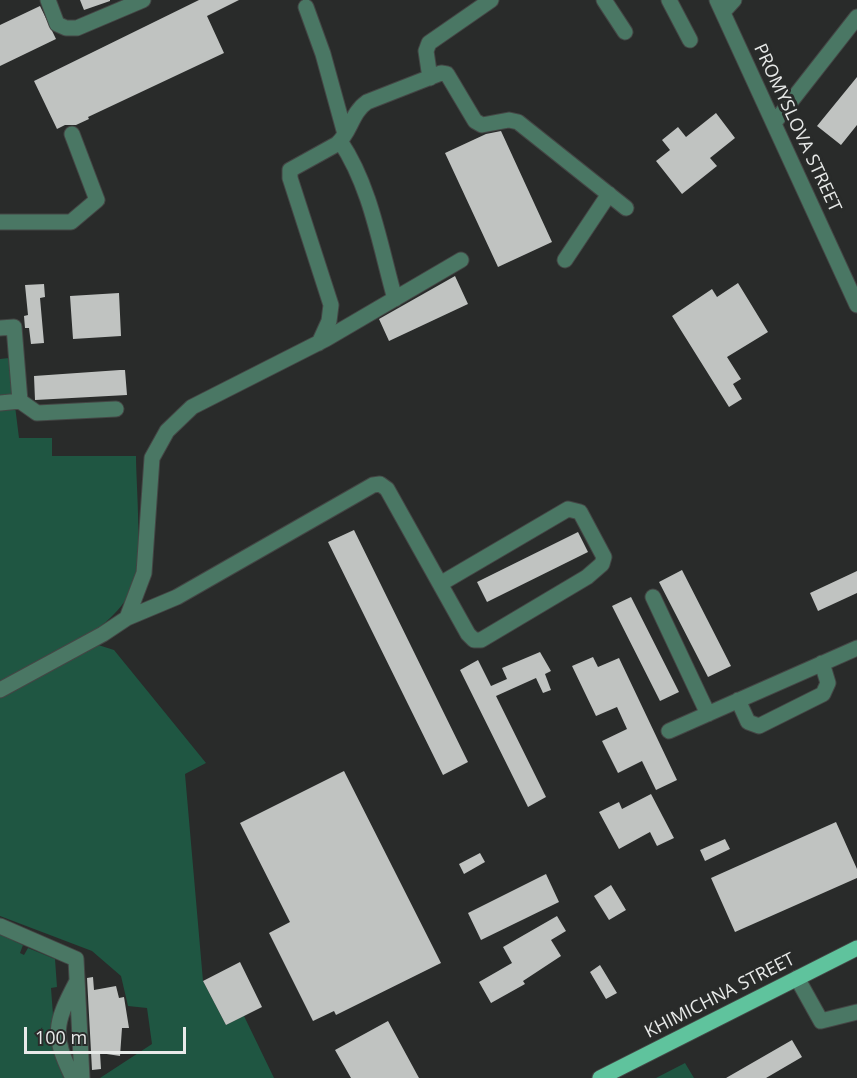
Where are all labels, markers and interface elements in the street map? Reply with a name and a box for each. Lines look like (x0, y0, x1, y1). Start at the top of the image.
street label: PROMYSLOVA STREET (749, 40, 845, 216)
street label: KHIMICHNA STREET (641, 949, 799, 1043)
scale bar (27, 1015, 189, 1053)
text: 100 m (35, 1025, 87, 1049)

